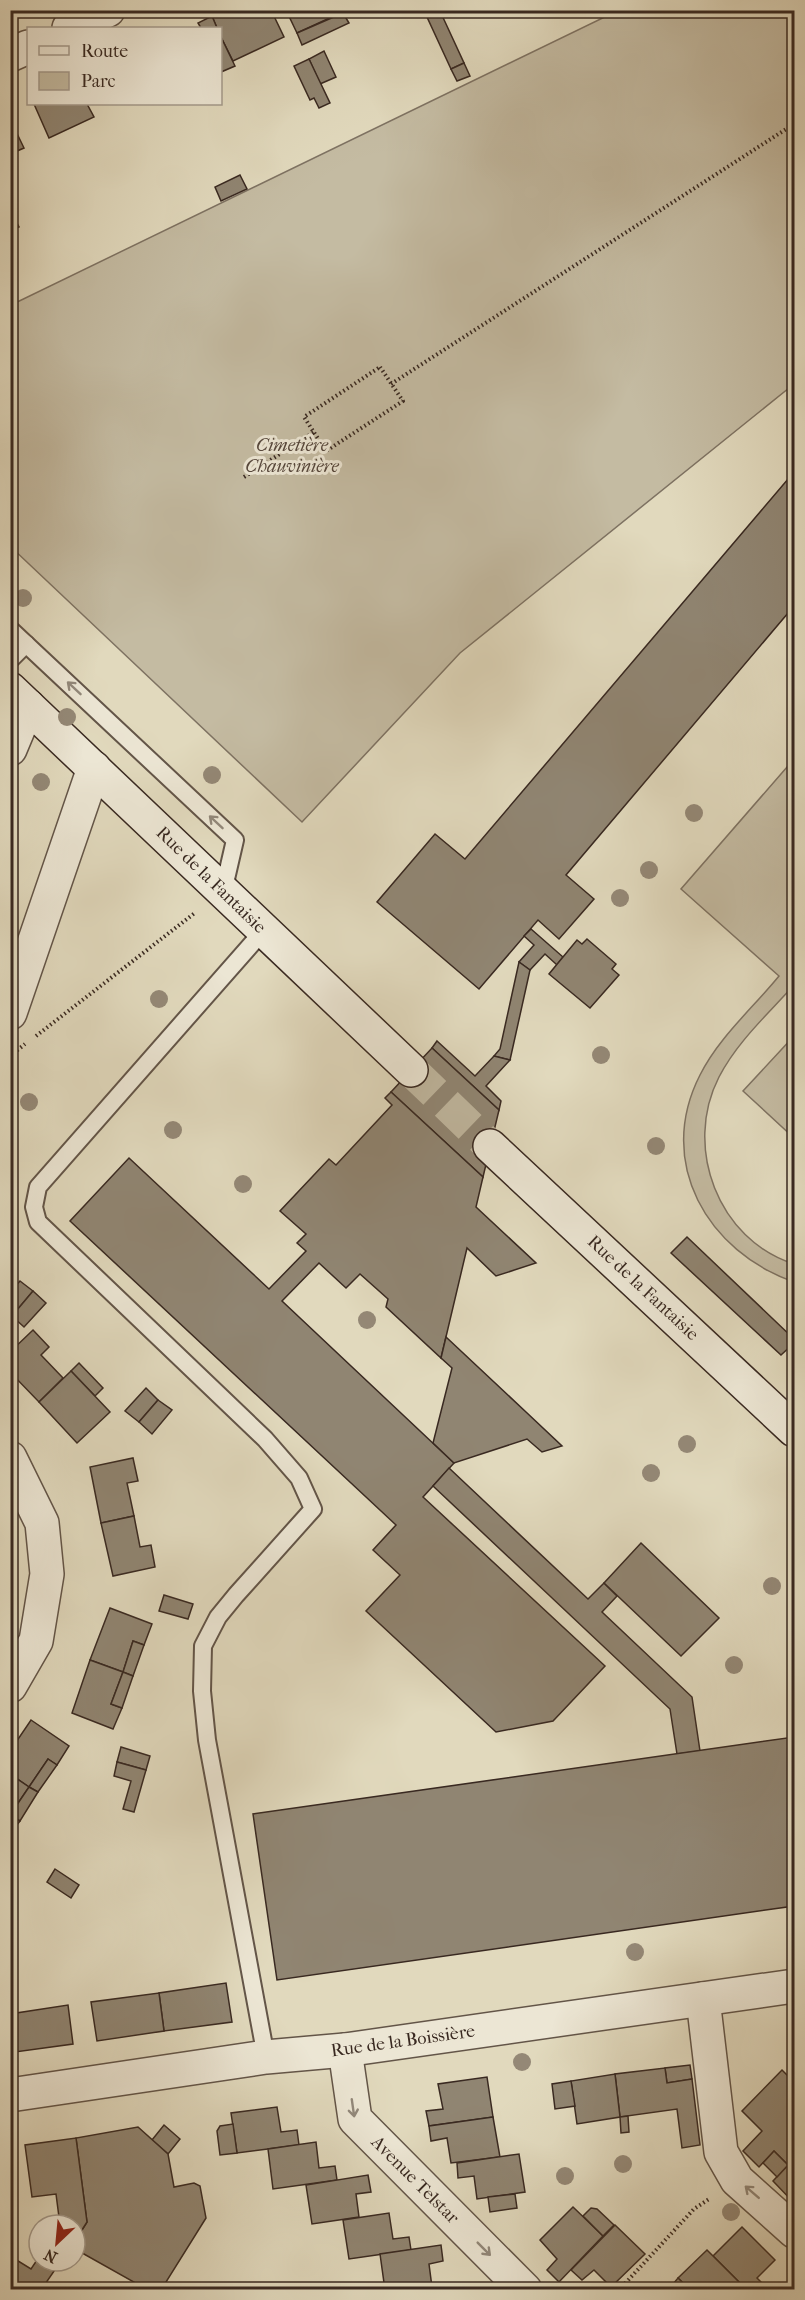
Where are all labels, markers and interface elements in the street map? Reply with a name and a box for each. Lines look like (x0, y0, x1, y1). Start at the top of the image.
legend (27, 27, 222, 105)
text: Route (81, 41, 128, 62)
text: Parc (81, 71, 116, 92)
park label: Cimetière Chauvinière (245, 435, 340, 477)
one-way arrow (66, 681, 81, 696)
one-way arrow (209, 815, 224, 829)
street label: Rue de la Fantaisie (152, 822, 270, 938)
street label: Rue de la Fantaisie (583, 1231, 703, 1345)
street label: Rue de la Boissière (330, 2020, 476, 2062)
one-way arrow (348, 2097, 359, 2117)
street label: Avenue Telstar (366, 2131, 463, 2228)
one-way arrow (745, 2185, 760, 2199)
north arrow (27, 2213, 87, 2273)
one-way arrow (477, 2242, 492, 2257)
text: N (40, 2244, 60, 2267)

